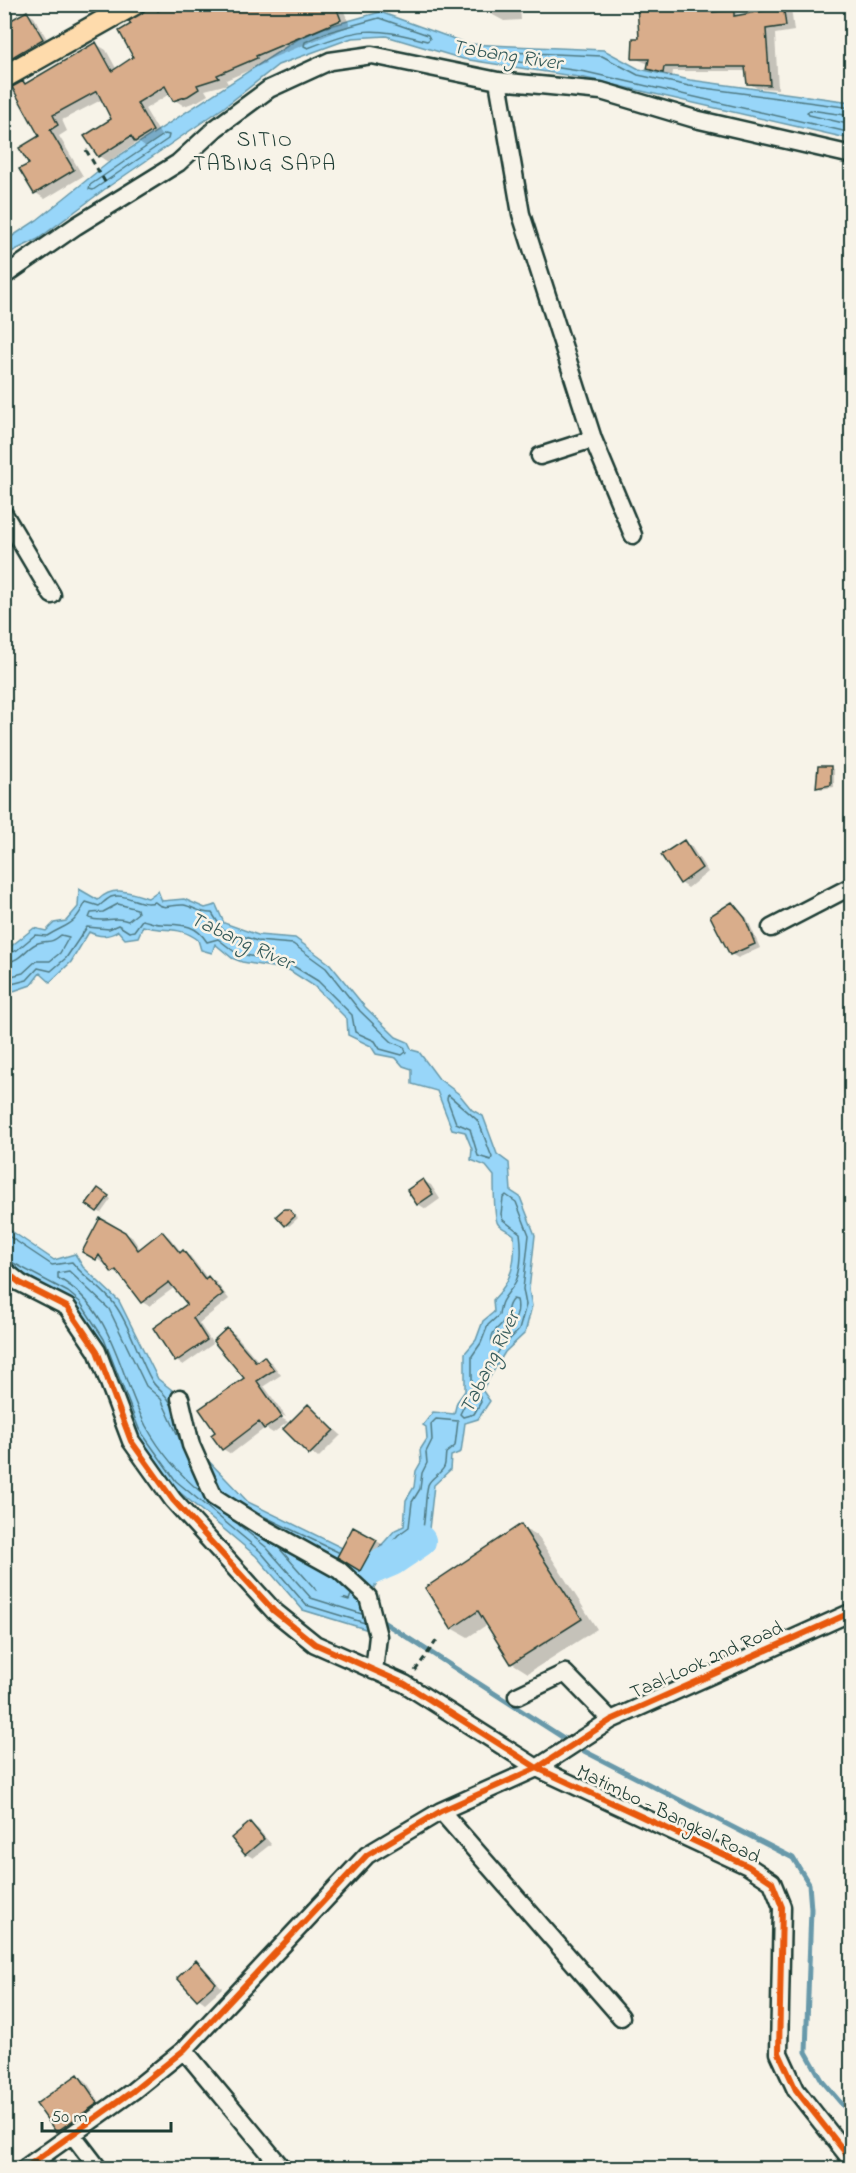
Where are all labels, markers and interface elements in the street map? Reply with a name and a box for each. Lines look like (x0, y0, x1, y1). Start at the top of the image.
water label: Tabang River (449, 32, 566, 81)
district label: SITIO TABING SAPA (193, 126, 337, 180)
water label: Tabang River (184, 905, 300, 981)
water label: Tabang River (453, 1304, 531, 1420)
street label: Taal-Look 2nd Road (626, 1615, 788, 1708)
street label: Matimbo - Bangkal Road (571, 1758, 765, 1873)
scale bar (42, 2095, 171, 2133)
text: 50 m (51, 2105, 88, 2131)

